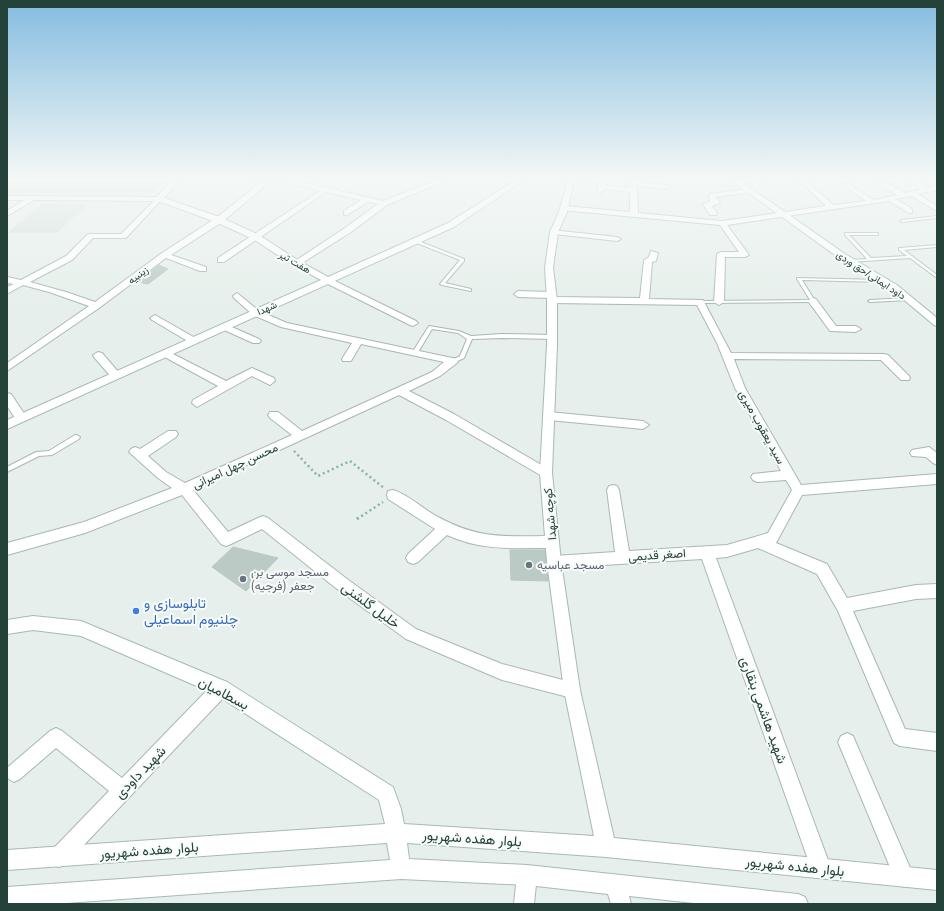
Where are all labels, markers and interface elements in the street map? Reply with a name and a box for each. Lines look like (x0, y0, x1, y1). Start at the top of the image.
street label: هفت تیر (276, 248, 313, 276)
street label: داود ایمانی/حق وردی (834, 249, 908, 302)
street label: زینبیه (126, 264, 151, 287)
street label: شهدا (255, 299, 279, 318)
street label: سید یعقوب میری (735, 388, 788, 467)
street label: محسن چهل امیرانی (190, 440, 280, 493)
street label: کوچه شهدا (541, 487, 560, 541)
street label: اصغر قدیمی (628, 546, 686, 565)
place label: مسجد عباسیه (537, 558, 604, 572)
marker: مسجد عباسیه (524, 560, 534, 570)
place label: مسجد موسی بن جعفر (فرجیه) (251, 565, 329, 594)
marker: مسجد موسی بن جعفر (فرجیه) (238, 574, 248, 584)
street label: خلیل گلشنی (338, 578, 403, 632)
place label: تابلوسازی و چلنیوم اسماعیلی (144, 595, 238, 629)
marker: تابلوسازی و چلنیوم اسماعیلی (131, 606, 141, 616)
street label: شهید هاشمی بنقاری (736, 654, 791, 766)
street label: بسطامیان (196, 673, 252, 714)
street label: شهید داودی (111, 743, 170, 802)
street label: بلوار هفده شهریور (421, 826, 522, 850)
street label: بلوار هفده شهریور (98, 839, 199, 863)
street label: بلوار هفده شهریور (744, 853, 845, 880)

